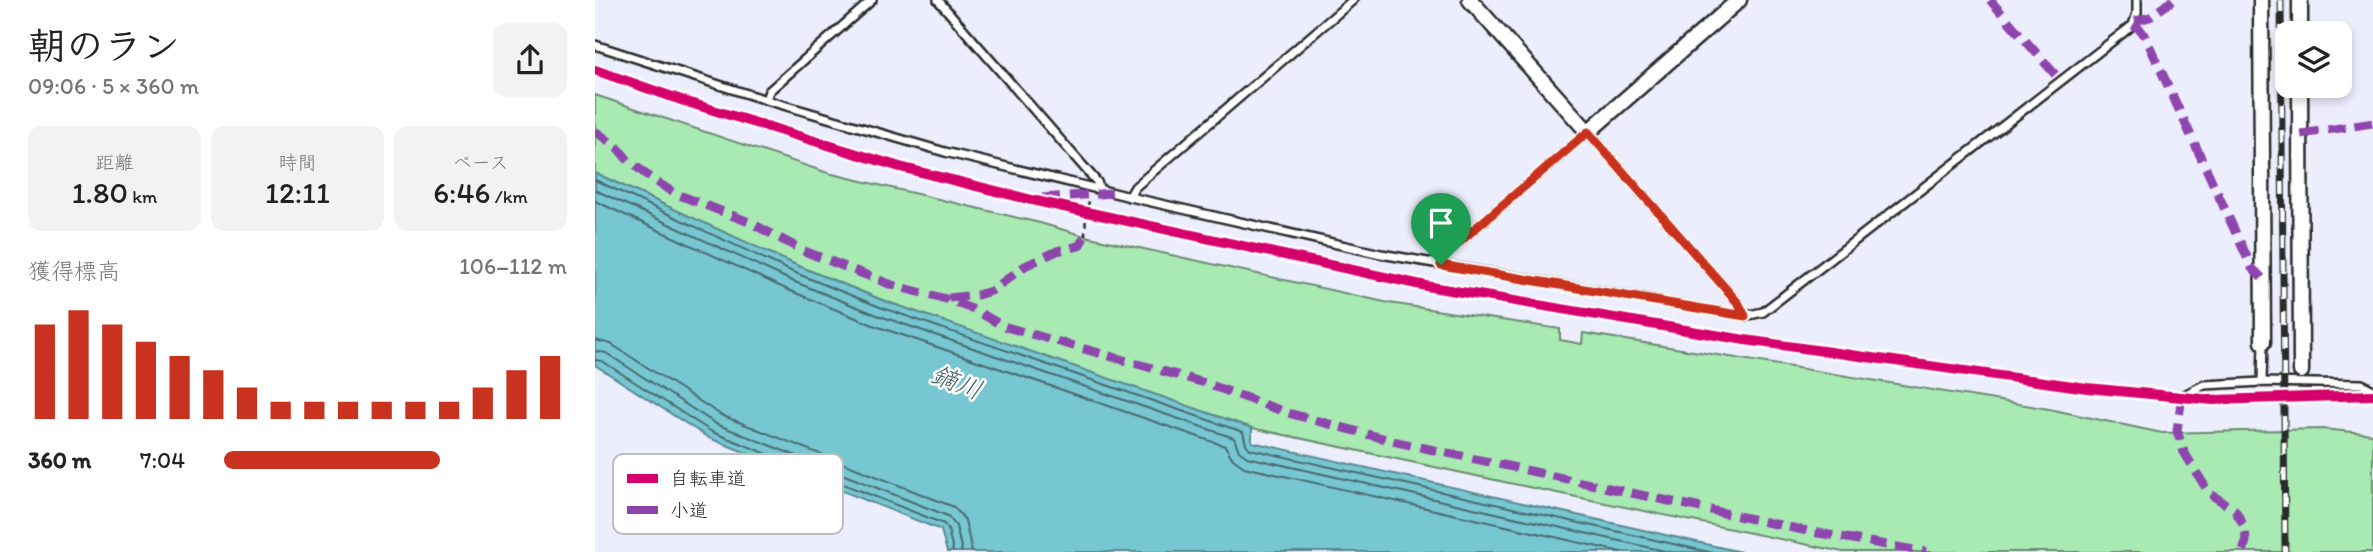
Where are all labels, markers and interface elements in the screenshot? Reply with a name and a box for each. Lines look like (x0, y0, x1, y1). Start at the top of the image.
map controls (2275, 21, 2352, 98)
button: layers (2275, 21, 2352, 98)
text: 朝のラン (28, 23, 180, 69)
button: share (493, 23, 567, 97)
text: 09:06 · 5 × 360 m (28, 72, 199, 100)
text: 距離 (95, 151, 134, 174)
text: 時間 (278, 151, 317, 174)
text: ペース (453, 151, 508, 174)
text: 1.80 (72, 174, 128, 211)
text: 12:11 (265, 174, 330, 211)
text: 6:46 (433, 174, 490, 211)
text: km (128, 185, 157, 208)
text: /km (490, 185, 528, 208)
pin (1411, 193, 1471, 265)
icon: arrive (1422, 204, 1460, 242)
text: 106–112 m (459, 252, 567, 280)
text: 獲得標高 (28, 257, 120, 285)
water label: 鏑川 (927, 358, 987, 406)
text: 360 m (28, 446, 91, 474)
text: 7:04 (140, 446, 185, 474)
legend (613, 454, 843, 534)
text: 自転車道 (670, 467, 746, 490)
text: 小道 (670, 499, 708, 522)

